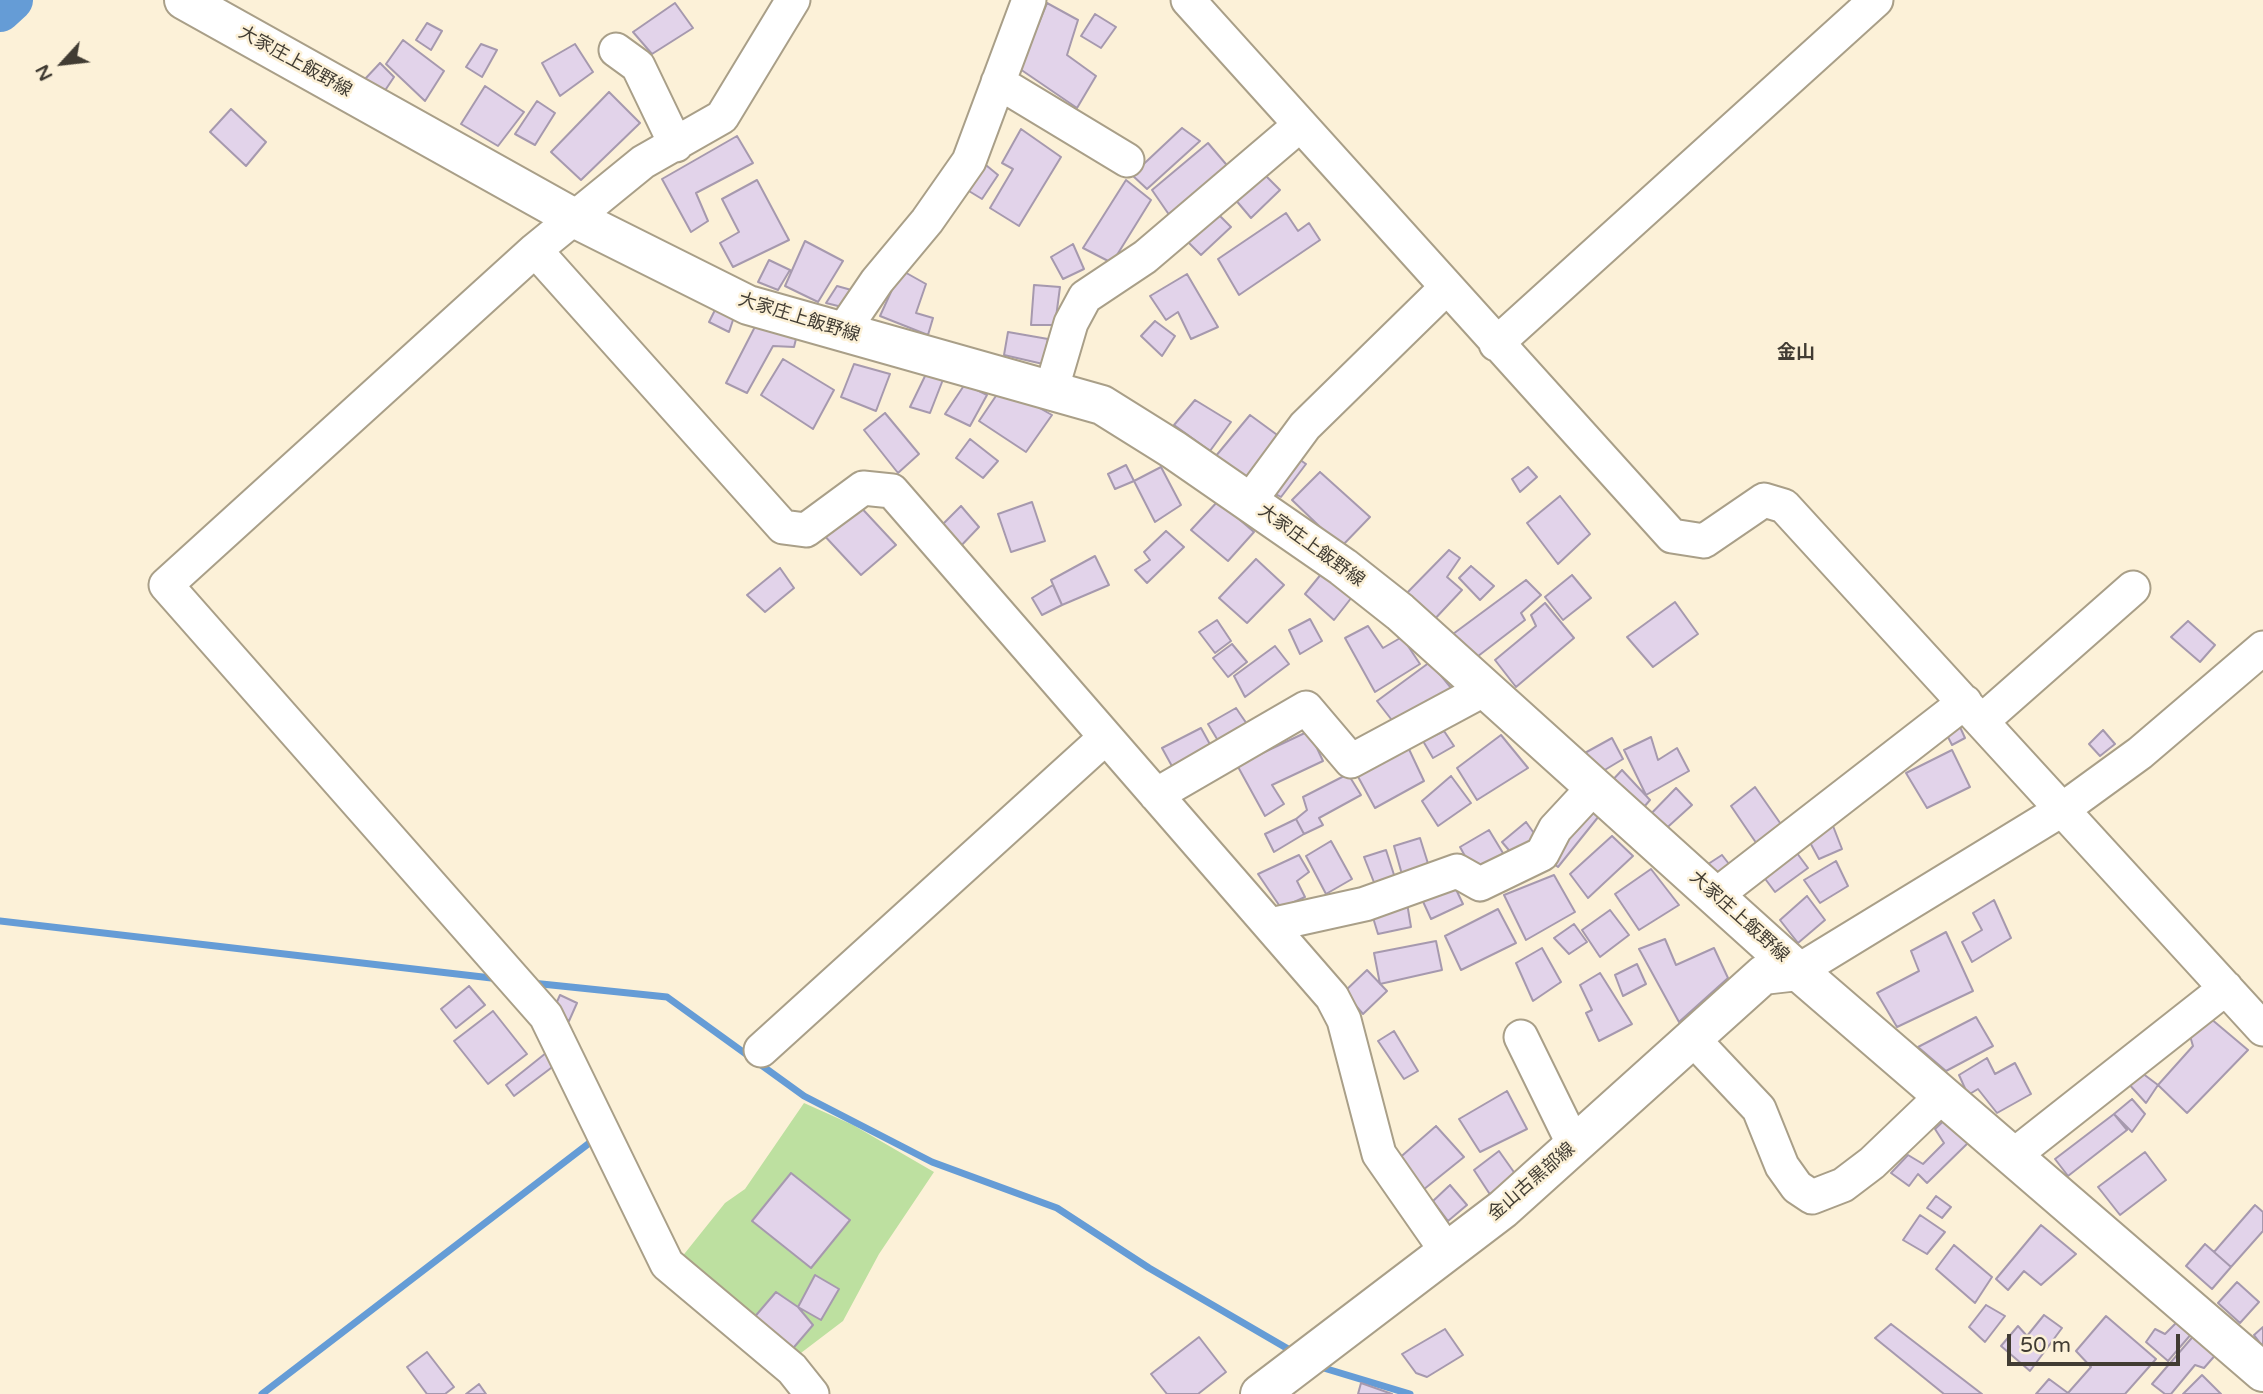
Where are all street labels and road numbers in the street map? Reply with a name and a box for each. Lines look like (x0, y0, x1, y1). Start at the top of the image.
street label: 大家庄上飯野線 (235, 22, 355, 102)
street label: 大家庄上飯野線 (736, 289, 862, 347)
street label: 大家庄上飯野線 (1254, 500, 1368, 592)
street label: 大家庄上飯野線 (1685, 867, 1793, 967)
street label: 金山古黒部線 (1484, 1138, 1580, 1226)

